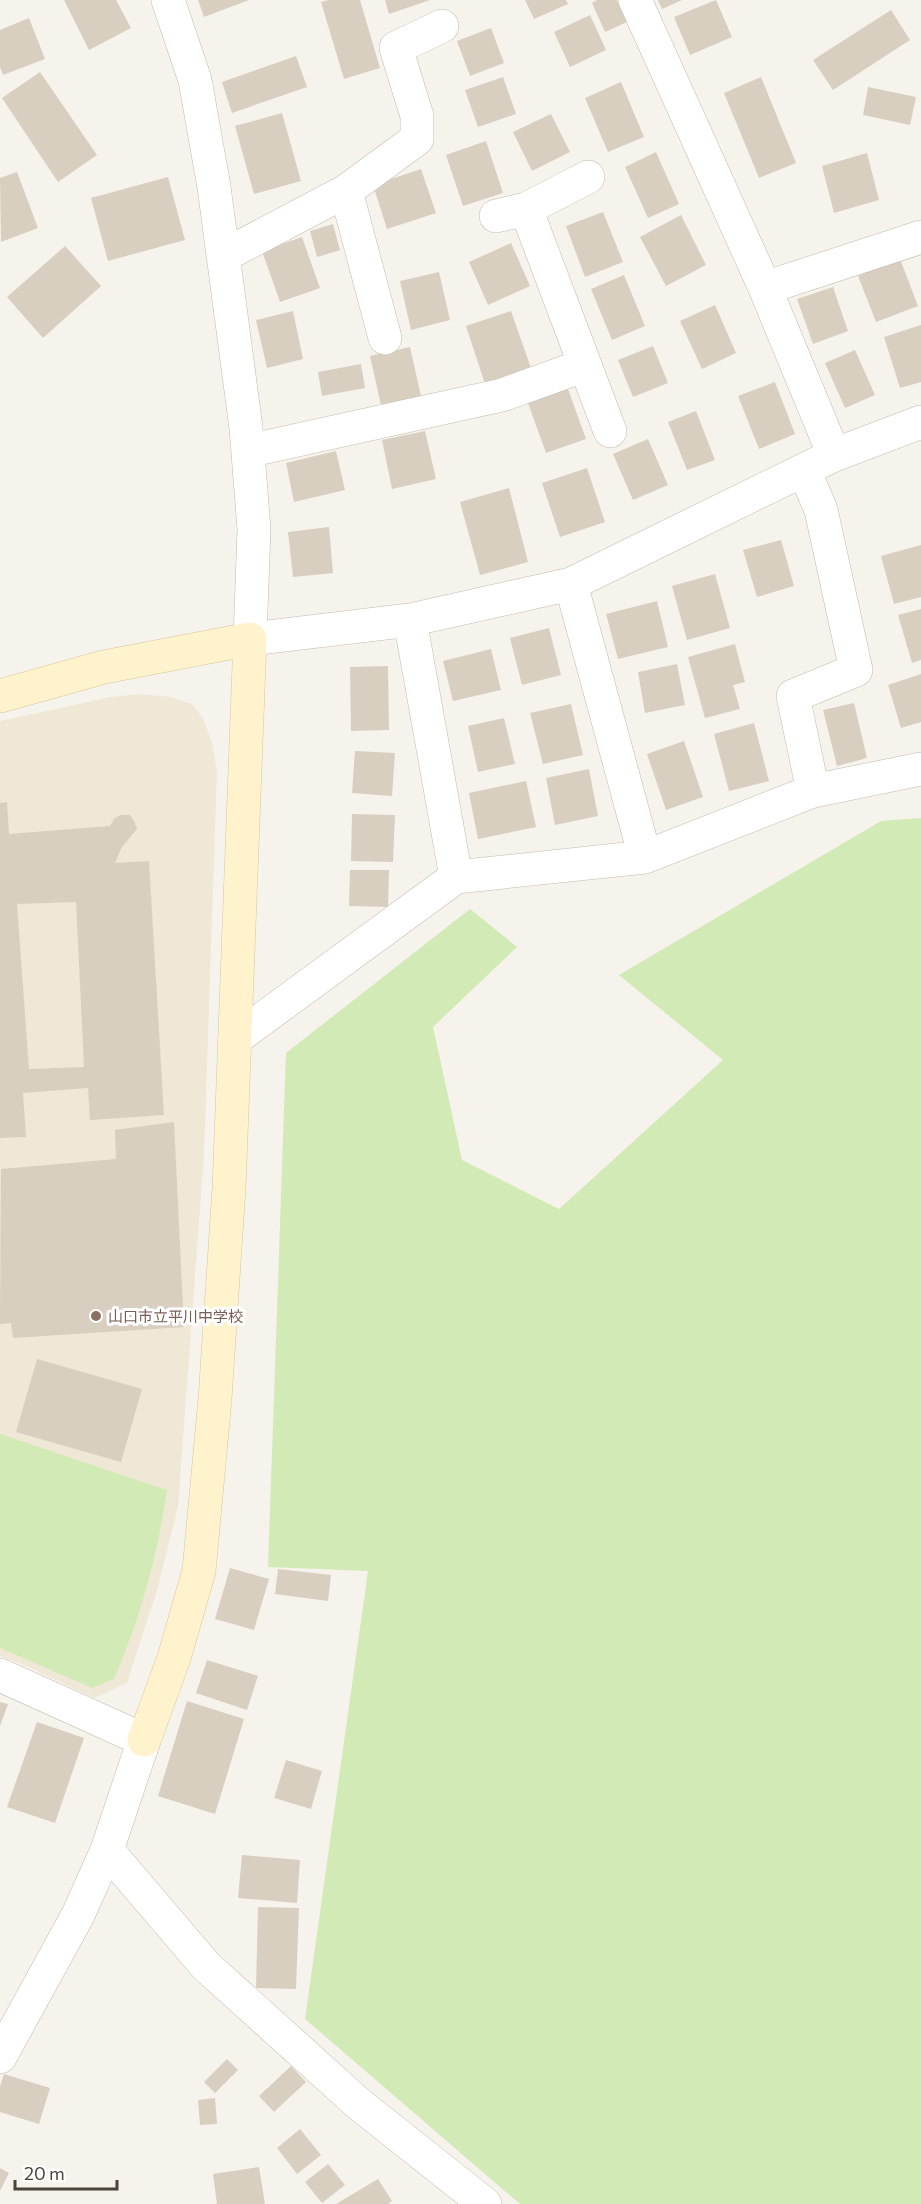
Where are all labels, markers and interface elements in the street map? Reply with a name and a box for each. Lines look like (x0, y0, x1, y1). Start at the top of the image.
place label: 山口市立平川中学校 (108, 1307, 243, 1325)
marker: 山口市立平川中学校 (89, 1309, 103, 1323)
scale bar (15, 2153, 117, 2191)
text: 20 m (24, 2162, 65, 2184)

